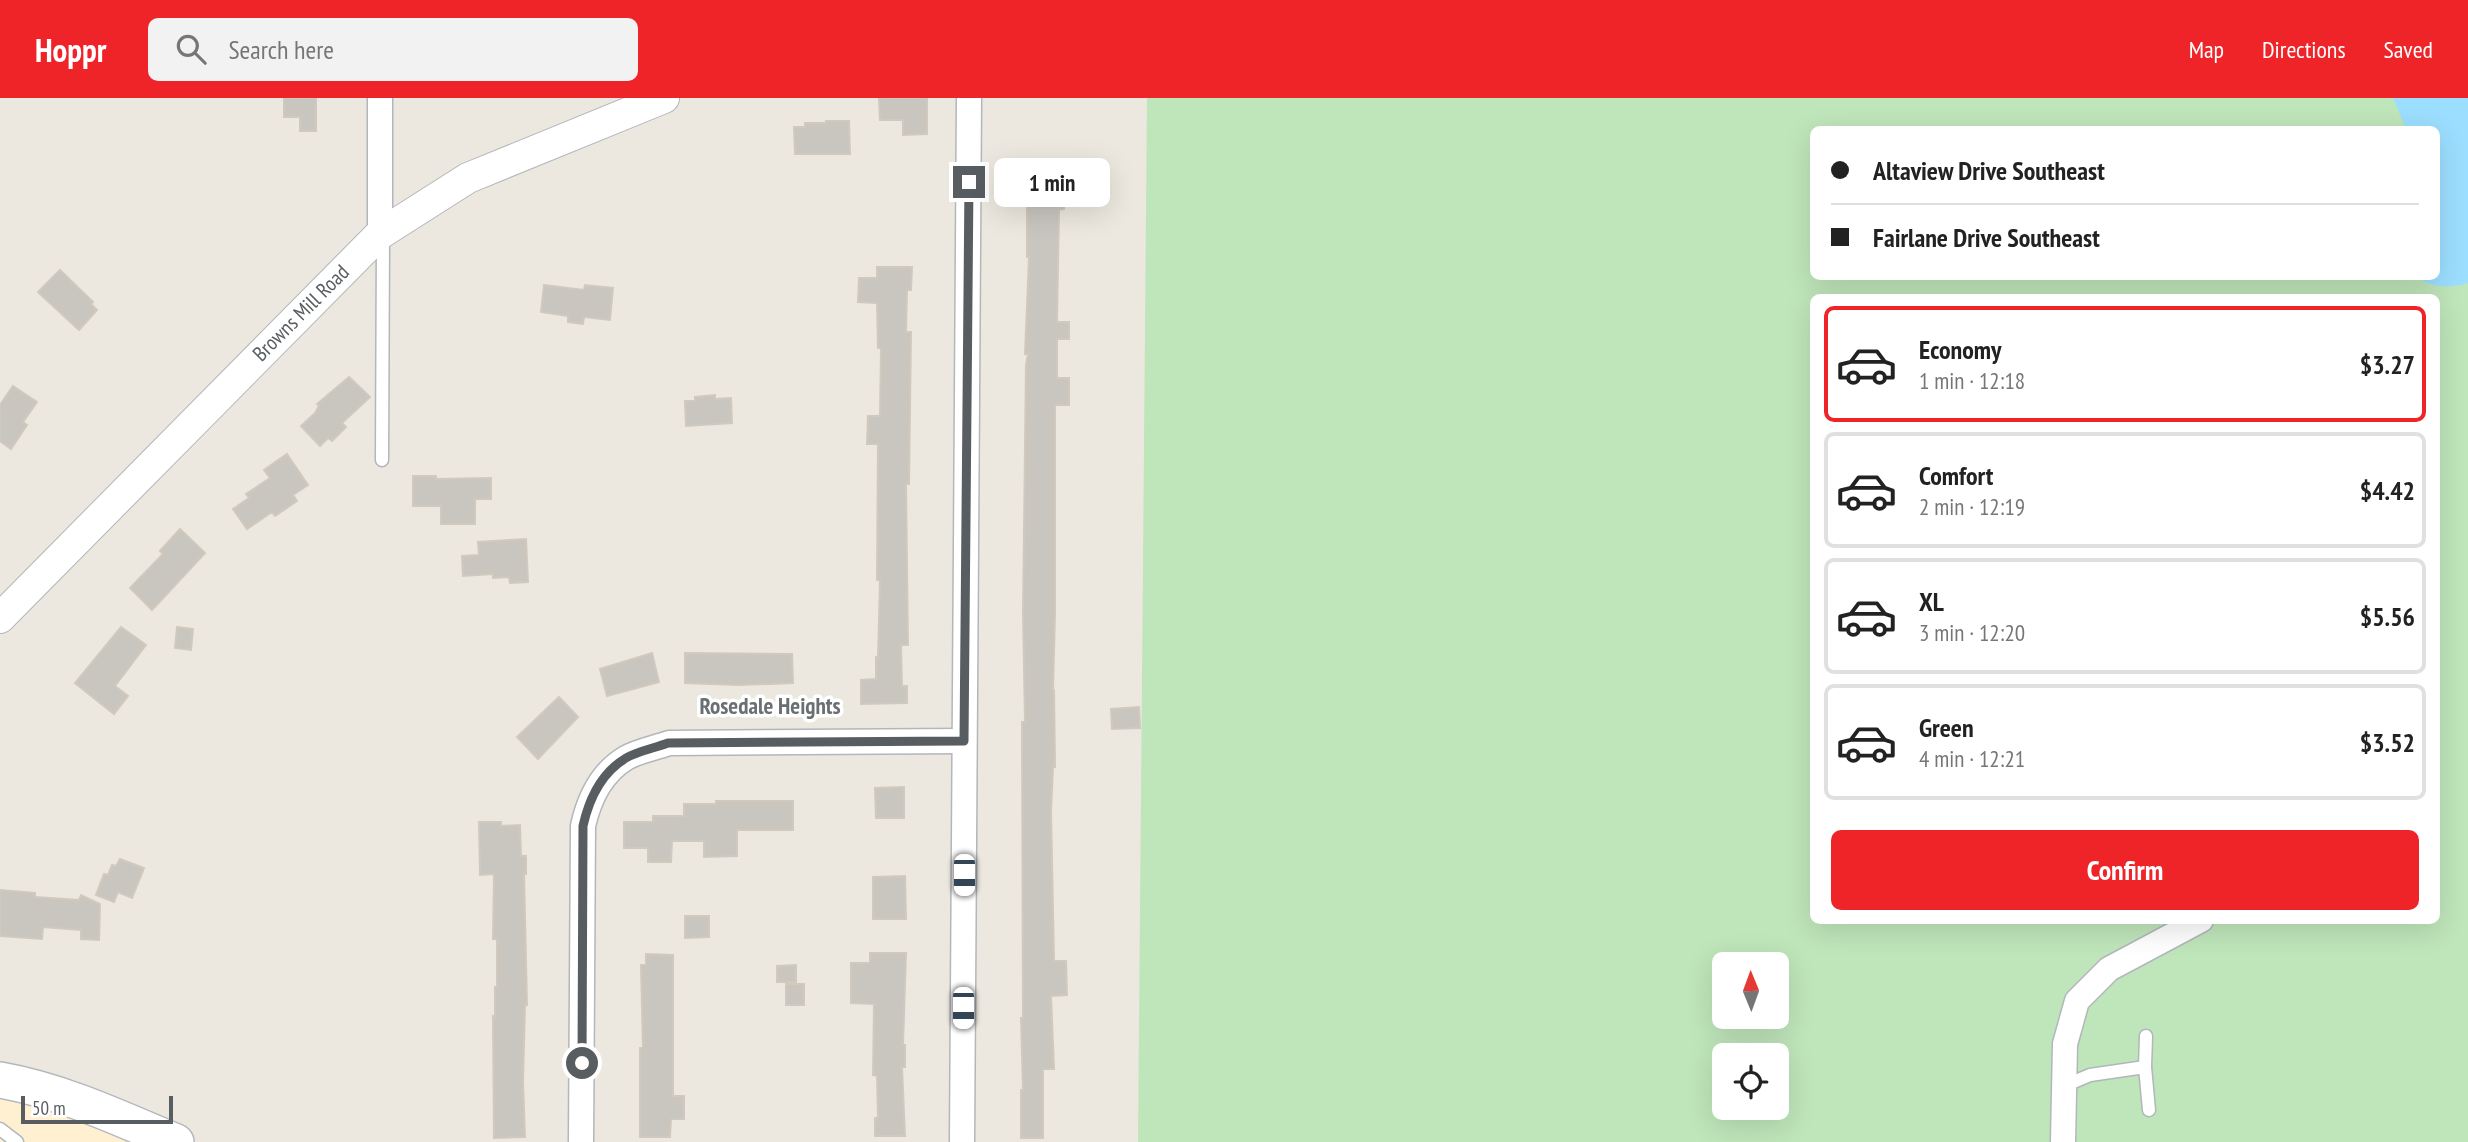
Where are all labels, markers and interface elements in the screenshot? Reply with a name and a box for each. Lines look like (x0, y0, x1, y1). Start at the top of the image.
search box (148, 18, 638, 81)
text: Hoppr (35, 28, 106, 71)
icon: search (172, 30, 210, 68)
text: Search here (228, 33, 334, 66)
text: Map (2189, 34, 2224, 65)
text: Directions (2262, 34, 2346, 65)
text: Saved (2384, 34, 2433, 65)
text: Altaview Drive Southeast (1873, 154, 2105, 187)
callout: 1 min (993, 158, 1109, 206)
route end (953, 166, 985, 198)
text: 1 min (1029, 168, 1075, 197)
text: Fairlane Drive Southeast (1873, 221, 2100, 254)
street label: Browns Mill Road (247, 259, 355, 367)
icon: car (1835, 333, 1898, 396)
text: Economy (1919, 333, 2001, 366)
text: $3.27 (2360, 348, 2415, 381)
text: 1 min · 12:18 (1919, 366, 2025, 395)
icon: car (1835, 459, 1898, 522)
text: Comfort (1919, 459, 1993, 492)
text: $4.42 (2360, 474, 2415, 507)
text: 2 min · 12:19 (1919, 492, 2025, 521)
icon: car (1835, 585, 1898, 648)
text: XL (1919, 585, 1944, 618)
text: $5.56 (2360, 600, 2415, 633)
text: 3 min · 12:20 (1919, 618, 2025, 647)
district label: Rosedale Heights (699, 691, 841, 720)
icon: car (1835, 711, 1898, 774)
text: Green (1919, 711, 1974, 744)
text: $3.52 (2360, 726, 2415, 759)
text: 4 min · 12:21 (1919, 744, 2025, 773)
button: Confirm (1831, 830, 2419, 910)
car (954, 854, 975, 896)
north arrow (1712, 952, 1788, 1029)
map controls (1712, 952, 1789, 1120)
car (953, 987, 974, 1029)
button: locate (1712, 1043, 1789, 1120)
route start (566, 1047, 598, 1079)
scale bar (21, 1093, 173, 1125)
text: 50 m (32, 1096, 66, 1120)

